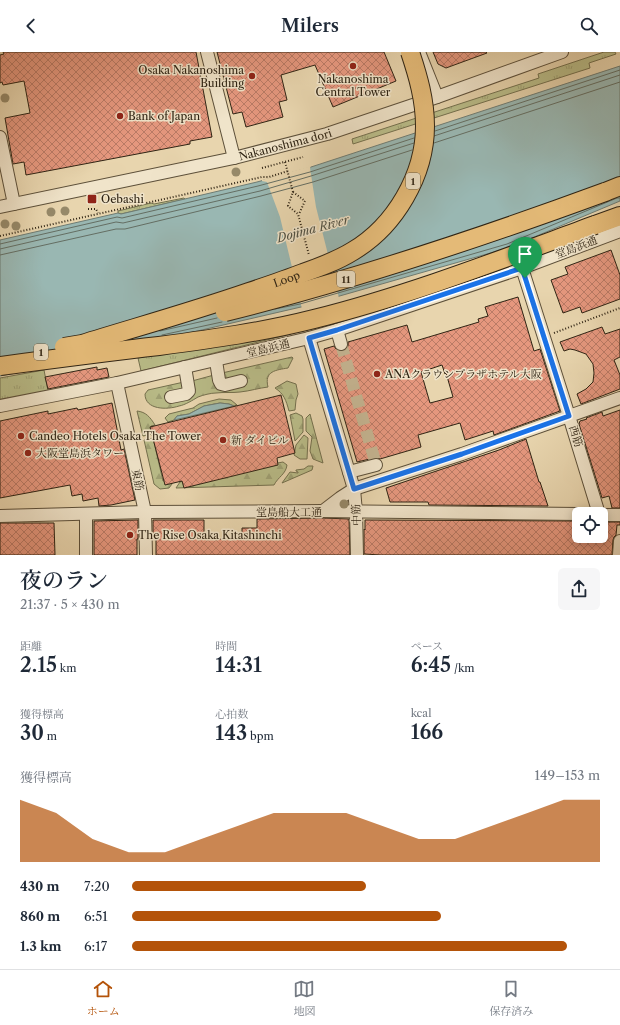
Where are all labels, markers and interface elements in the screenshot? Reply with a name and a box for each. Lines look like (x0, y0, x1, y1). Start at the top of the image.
icon: back (20, 15, 42, 37)
text: Milers (281, 15, 339, 37)
icon: search (578, 15, 600, 37)
marker: Nakanoshima Central Tower (348, 61, 358, 71)
place label: Osaka Nakanoshima Building (138, 63, 244, 90)
marker: Osaka Nakanoshima Building (247, 71, 257, 81)
place label: Nakanoshima Central Tower (316, 72, 391, 99)
place label: Bank of Japan (128, 109, 200, 123)
marker: Bank of Japan (115, 111, 125, 121)
street label: Nakanoshima dori (237, 126, 334, 163)
road number: 1 (406, 173, 420, 189)
place label: Oebashi (101, 192, 144, 206)
marker: Oebashi (86, 193, 98, 205)
water label: Dojima River (274, 211, 352, 246)
street label: 堂島浜通 (553, 233, 599, 261)
pin (508, 237, 542, 278)
icon: arrive (514, 243, 536, 265)
street label: Loop (271, 268, 302, 290)
road number: 11 (337, 271, 355, 287)
street label: 堂島浜通 (245, 336, 291, 360)
road number: 1 (34, 344, 48, 360)
place label: ANAクラウンプラザホテル大阪 (384, 367, 542, 381)
marker: ANAクラウンプラザホテル大阪 (372, 369, 382, 379)
street label: 西筋 (566, 423, 586, 449)
place label: Candeo Hotels Osaka The Tower (29, 429, 201, 443)
marker: Candeo Hotels Osaka The Tower (16, 431, 26, 441)
place label: 新 ダイビル (231, 433, 289, 447)
marker: 新 ダイビル (218, 435, 228, 445)
place label: 大阪堂島浜タワー (36, 446, 124, 460)
marker: 大阪堂島浜タワー (23, 448, 33, 458)
street label: 東筋 (129, 468, 147, 492)
street label: 中筋 (349, 504, 363, 526)
street label: 堂島船大工通 (256, 505, 322, 519)
map controls (572, 507, 608, 543)
button: locate (572, 507, 608, 543)
place label: The Rise Osaka Kitashinchi (138, 528, 282, 542)
marker: The Rise Osaka Kitashinchi (125, 530, 135, 540)
text: 夜のラン (20, 567, 108, 594)
button: share (558, 568, 600, 610)
text: 21:37 · 5 × 430 m (20, 596, 120, 612)
text: 距離 (20, 639, 42, 653)
text: 時間 (215, 639, 237, 653)
text: ペース (411, 639, 443, 653)
text: 2.15 (20, 653, 57, 677)
text: 14:31 (215, 653, 262, 677)
text: 6:45 (411, 653, 451, 677)
text: km (57, 661, 76, 675)
text: /km (451, 661, 475, 675)
text: kcal (411, 706, 431, 720)
text: 獲得標高 (20, 707, 64, 721)
text: 心拍数 (215, 707, 248, 721)
text: 166 (411, 720, 443, 744)
text: 30 (20, 721, 44, 745)
text: 143 (215, 721, 247, 745)
text: m (44, 729, 57, 743)
text: bpm (247, 729, 274, 743)
text: 149–153 m (535, 767, 600, 783)
text: 獲得標高 (20, 769, 72, 785)
text: 430 m (20, 878, 60, 894)
text: 7:20 (84, 878, 110, 894)
text: 860 m (20, 908, 60, 924)
text: 6:51 (84, 908, 108, 924)
text: 1.3 km (20, 938, 62, 954)
text: 6:17 (84, 938, 107, 954)
tab: ホーム (87, 978, 120, 1018)
tab: 地図 (293, 978, 315, 1018)
tab: 保存済み (489, 978, 533, 1018)

